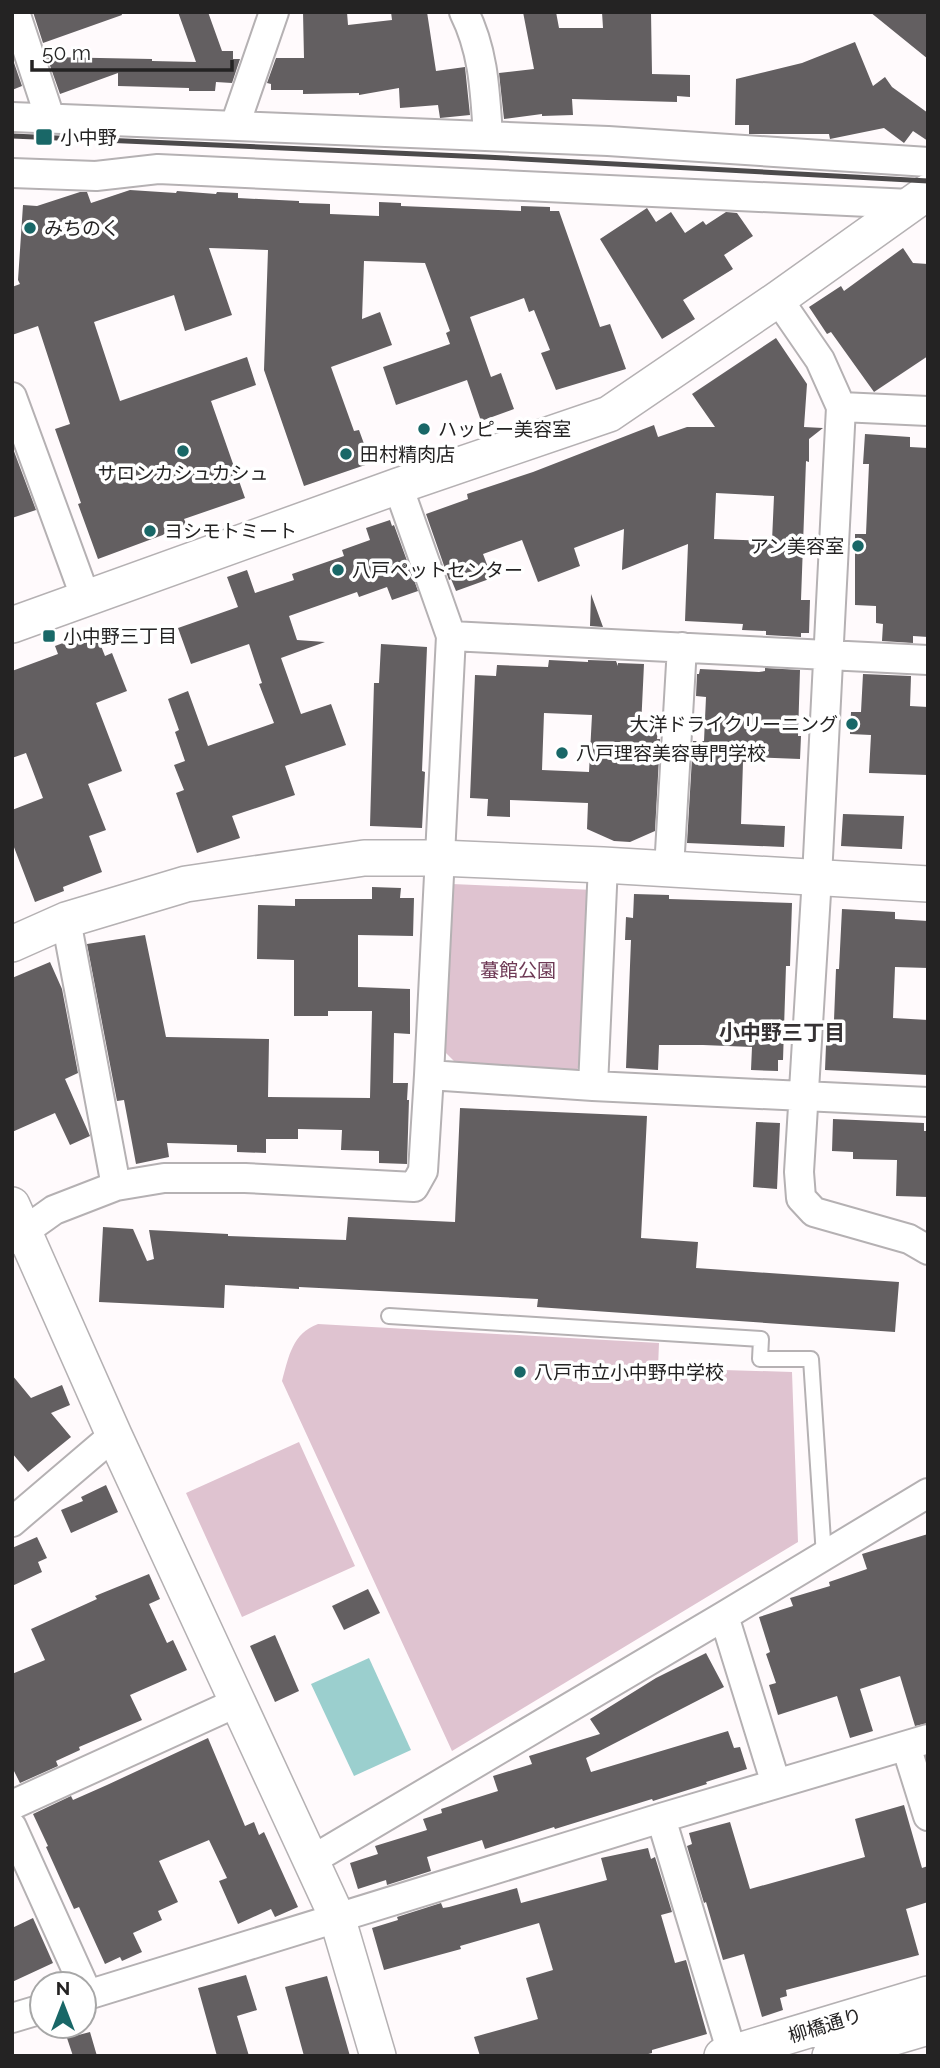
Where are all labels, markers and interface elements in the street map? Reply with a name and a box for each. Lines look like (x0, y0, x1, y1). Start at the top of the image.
scale bar (32, 28, 231, 72)
text: 50 m (42, 40, 91, 65)
place label: 小中野 (60, 126, 117, 148)
marker: 小中野 (34, 127, 54, 147)
place label: みちのく (44, 217, 120, 239)
marker: みちのく (22, 220, 38, 236)
place label: ハッピー美容室 (438, 418, 571, 440)
marker: ハッピー美容室 (416, 421, 432, 437)
marker: サロンカシュカシュ (175, 443, 191, 459)
place label: 田村精肉店 (360, 443, 455, 465)
marker: 田村精肉店 (338, 446, 354, 462)
place label: サロンカシュカシュ (97, 462, 269, 484)
place label: ヨシモトミート (164, 520, 297, 542)
marker: ヨシモトミート (142, 523, 158, 539)
place label: アン美容室 (750, 535, 844, 557)
marker: アン美容室 (850, 538, 866, 554)
place label: 八戸ペットセンター (352, 559, 523, 581)
marker: 八戸ペットセンター (330, 562, 346, 578)
place label: 小中野三丁目 (63, 625, 177, 647)
marker: 小中野三丁目 (41, 628, 57, 644)
place label: 大洋ドライクリーニング (629, 713, 838, 735)
marker: 大洋ドライクリーニング (844, 716, 860, 732)
place label: 八戸理容美容専門学校 (576, 742, 766, 764)
marker: 八戸理容美容専門学校 (554, 745, 570, 761)
park label: 蟇館公園 (480, 959, 556, 981)
district label: 小中野三丁目 (719, 1020, 845, 1045)
place label: 八戸市立小中野中学校 (534, 1361, 724, 1383)
marker: 八戸市立小中野中学校 (512, 1364, 528, 1380)
north arrow (28, 1970, 98, 2040)
text: N (56, 1977, 70, 1999)
street label: 柳橋通り (785, 2003, 865, 2047)

